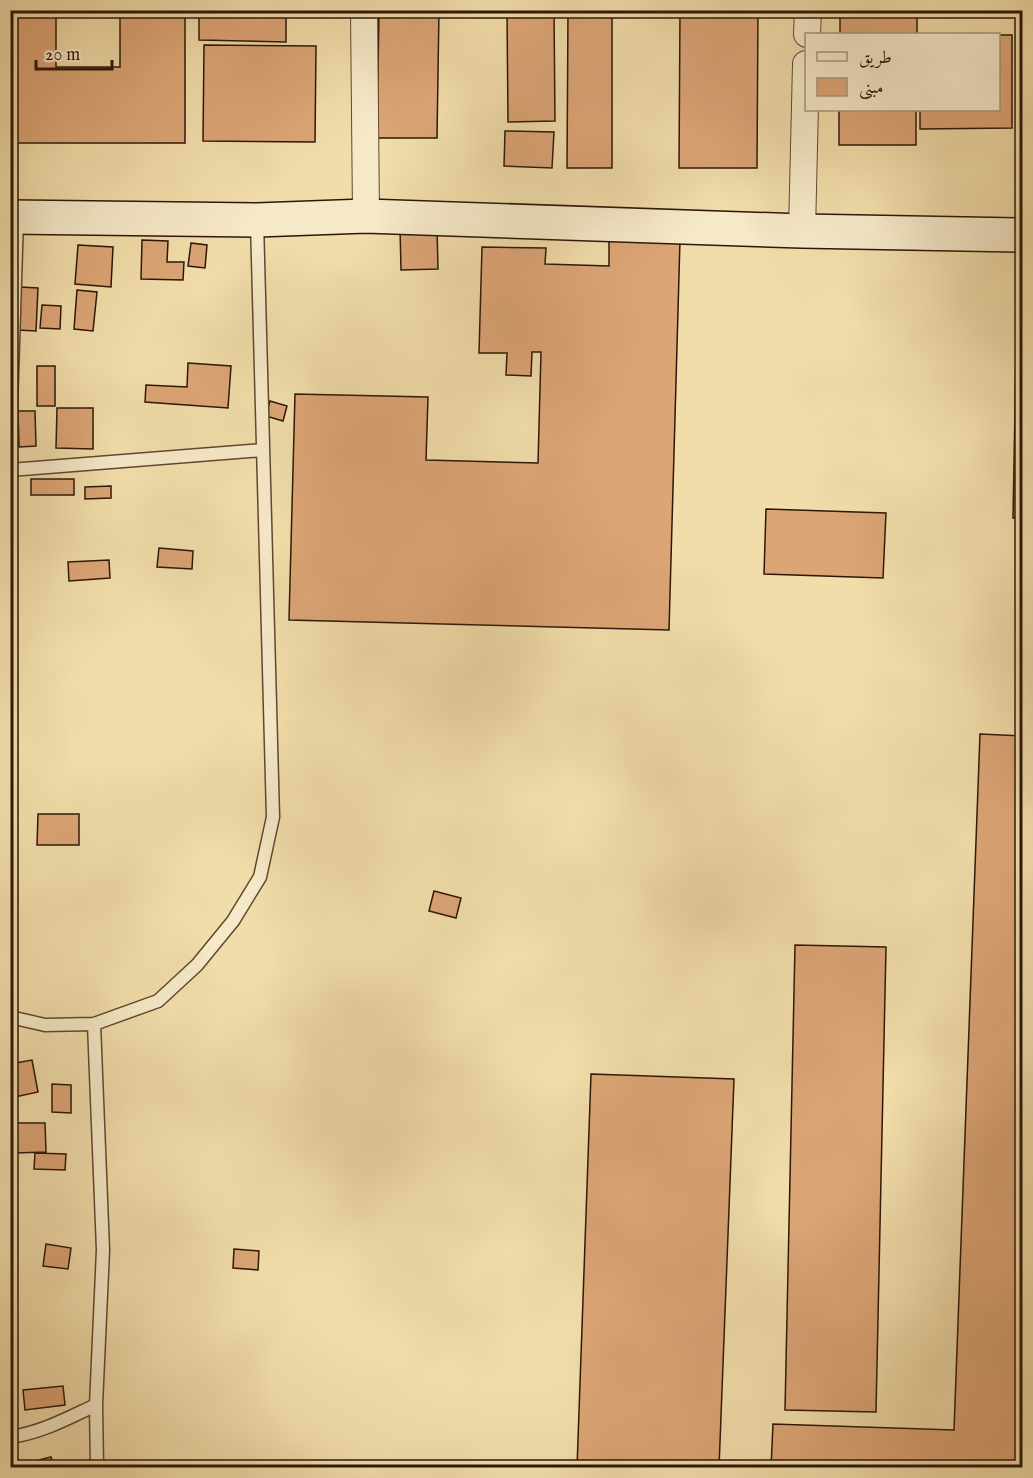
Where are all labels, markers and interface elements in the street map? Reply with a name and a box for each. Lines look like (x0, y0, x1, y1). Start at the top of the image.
scale bar (36, 33, 112, 71)
legend (805, 33, 1000, 111)
text: 20 m (45, 44, 80, 67)
text: طريق (859, 47, 892, 70)
text: مبنى (859, 77, 884, 100)

